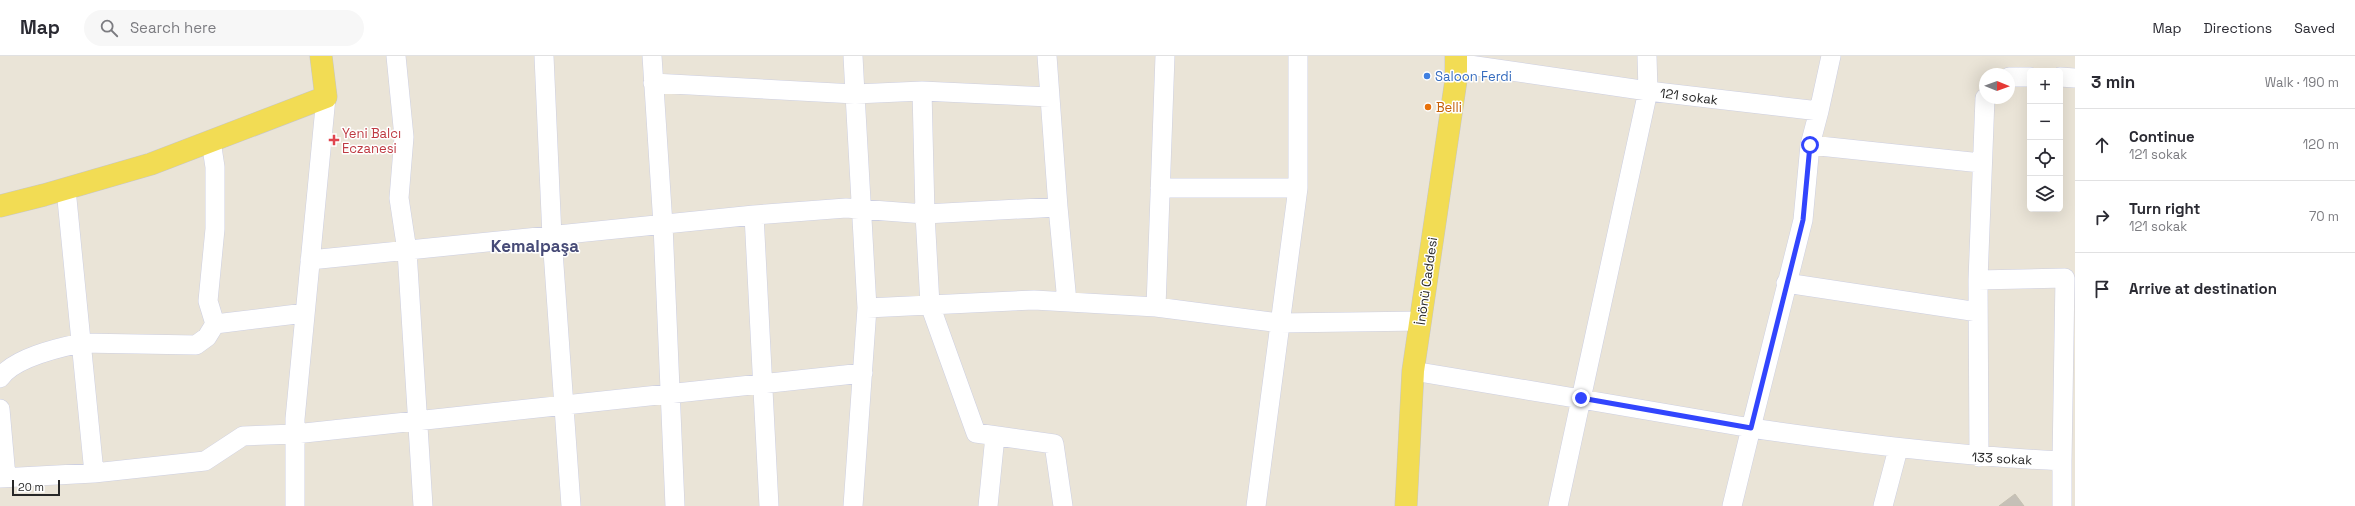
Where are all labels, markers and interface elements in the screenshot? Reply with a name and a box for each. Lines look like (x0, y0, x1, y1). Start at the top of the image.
search box (84, 10, 364, 46)
text: Map (20, 15, 60, 40)
icon: search (98, 17, 120, 39)
text: Search here (130, 18, 216, 37)
text: Map (2152, 19, 2182, 37)
text: Directions (2204, 19, 2272, 37)
text: Saved (2294, 19, 2335, 37)
place label: Saloon Ferdi (1435, 68, 1512, 85)
north arrow (1979, 68, 2015, 104)
map controls (2027, 68, 2063, 212)
button: + (2027, 68, 2063, 104)
marker: Saloon Ferdi (1422, 71, 1432, 81)
text: 3 min (2091, 71, 2135, 93)
text: Walk · 190 m (2265, 74, 2339, 91)
street label: 121 sokak (1659, 85, 1719, 108)
place label: Belli (1436, 99, 1462, 116)
marker: Belli (1423, 102, 1433, 112)
button: − (2027, 104, 2063, 140)
place label: Yeni Balcı Eczanesi (342, 125, 401, 157)
text: Continue (2129, 127, 2195, 146)
icon: ahead (2091, 134, 2113, 156)
marker: Yeni Balcı Eczanesi (329, 135, 339, 145)
route start (1801, 136, 1819, 154)
text: 120 m (2303, 136, 2339, 153)
button: locate (2027, 140, 2063, 176)
text: 121 sokak (2129, 146, 2187, 163)
button: layers (2027, 176, 2063, 212)
text: Turn right (2129, 199, 2200, 218)
icon: right (2091, 206, 2113, 228)
text: 70 m (2309, 208, 2339, 225)
text: 121 sokak (2129, 218, 2187, 235)
district label: Kemalpaşa (491, 235, 579, 257)
street label: İnönü Caddesi (1412, 236, 1441, 326)
icon: arrive (2091, 278, 2113, 300)
text: Arrive at destination (2129, 279, 2277, 298)
route end (1572, 389, 1590, 407)
street label: 133 sokak (1971, 448, 2033, 469)
scale bar (12, 478, 60, 497)
text: 20 m (18, 480, 44, 494)

